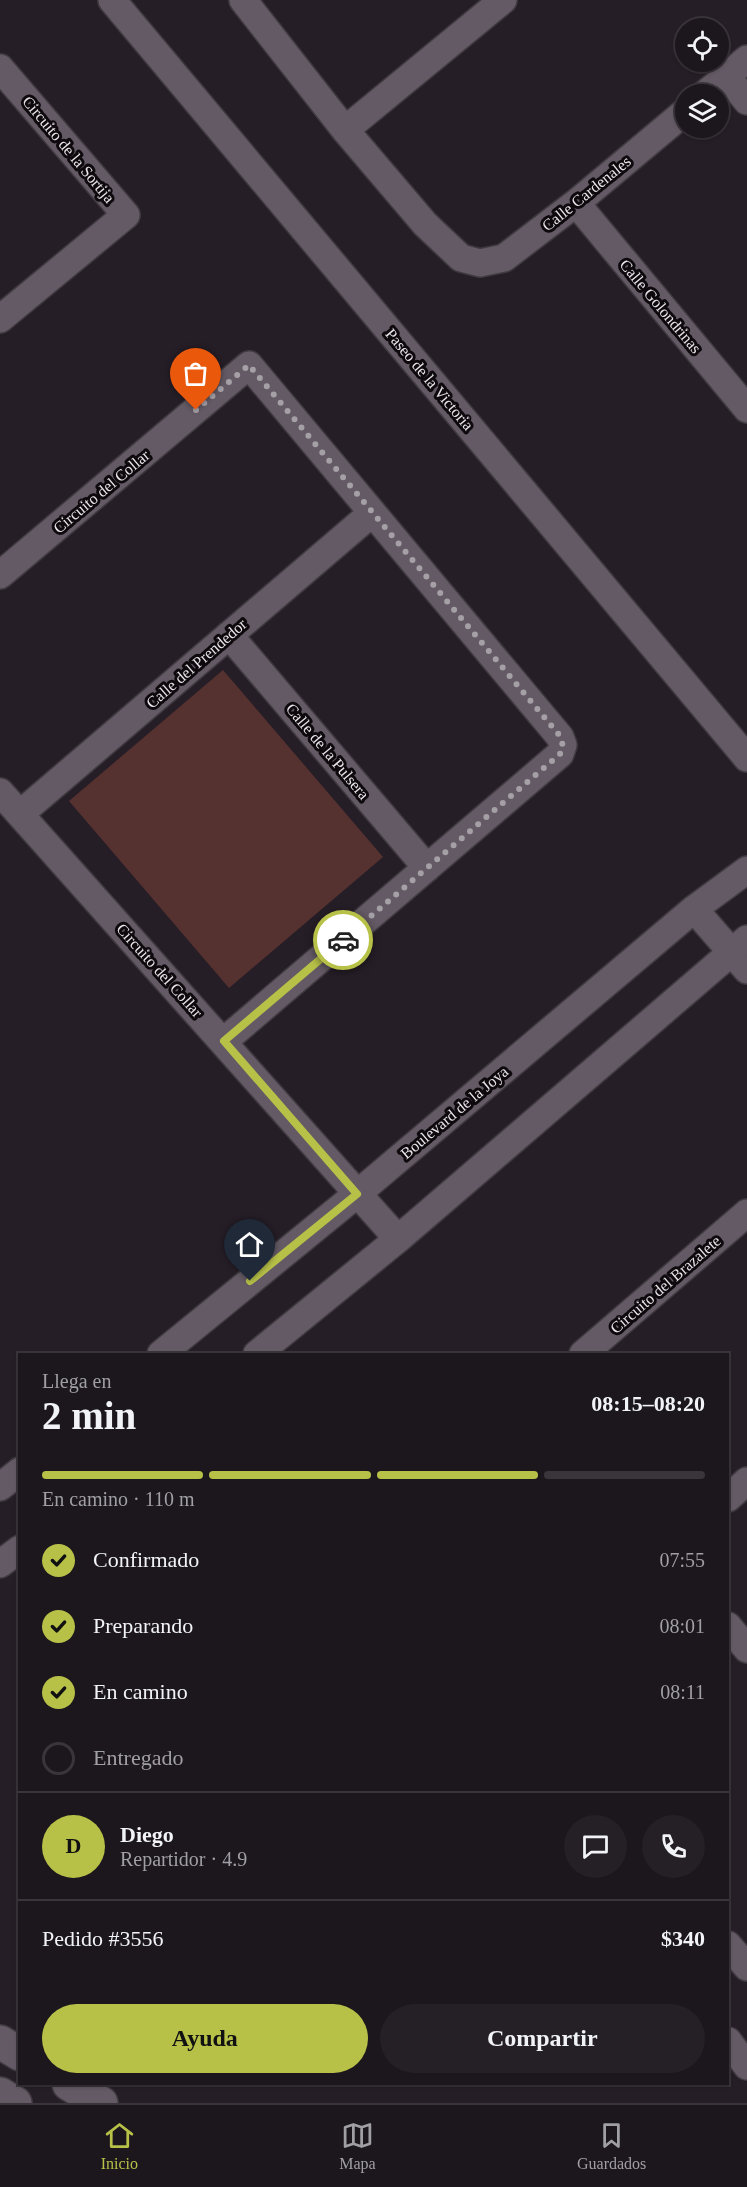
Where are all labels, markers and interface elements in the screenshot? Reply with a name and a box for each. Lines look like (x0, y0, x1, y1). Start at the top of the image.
map controls (675, 18, 729, 138)
button: locate (675, 18, 729, 72)
button: layers (675, 84, 729, 138)
street label: Circuito de la Sortija (18, 93, 118, 207)
street label: Calle Cardenales (539, 153, 634, 234)
street label: Calle Golondrinas (617, 256, 705, 357)
street label: Paseo de la Victoria (382, 325, 477, 433)
pin (170, 348, 221, 410)
icon: bag (179, 357, 212, 390)
street label: Circuito del Collar (50, 446, 153, 536)
street label: Calle del Prendedor (143, 615, 250, 711)
street label: Calle de la Pulsera (283, 700, 373, 803)
courier (313, 910, 373, 970)
street label: Circuito del Collar (113, 920, 207, 1021)
icon: car (327, 924, 360, 957)
street label: Boulevard de la Joya (397, 1063, 512, 1163)
pin (224, 1219, 275, 1281)
icon: home (233, 1228, 266, 1261)
street label: Circuito del Brazalete (607, 1232, 724, 1337)
text: Llega en (42, 1370, 111, 1392)
text: 08:15–08:20 (591, 1391, 705, 1416)
text: 2 min (42, 1394, 136, 1437)
text: En camino · 110 m (42, 1488, 195, 1510)
icon: check (42, 1544, 75, 1577)
text: Confirmado (93, 1547, 199, 1572)
text: 07:55 (659, 1549, 705, 1571)
icon: check (42, 1610, 75, 1643)
text: Preparando (93, 1613, 193, 1638)
text: 08:01 (659, 1615, 705, 1637)
icon: check (42, 1676, 75, 1709)
text: En camino (93, 1679, 188, 1704)
text: 08:11 (660, 1681, 705, 1703)
text: Entregado (93, 1745, 183, 1770)
button: chat (564, 1815, 627, 1878)
button: phone (642, 1815, 705, 1878)
text: Diego (120, 1822, 174, 1847)
text: D (66, 1833, 81, 1858)
text: Repartidor · 4.9 (120, 1848, 247, 1870)
text: Pedido #3556 (42, 1926, 164, 1951)
text: $340 (661, 1926, 705, 1951)
button: Ayuda (42, 2004, 368, 2073)
button: Compartir (380, 2004, 705, 2073)
tab: Inicio (101, 2119, 138, 2173)
tab: Mapa (339, 2119, 376, 2173)
tab: Guardados (577, 2119, 646, 2173)

